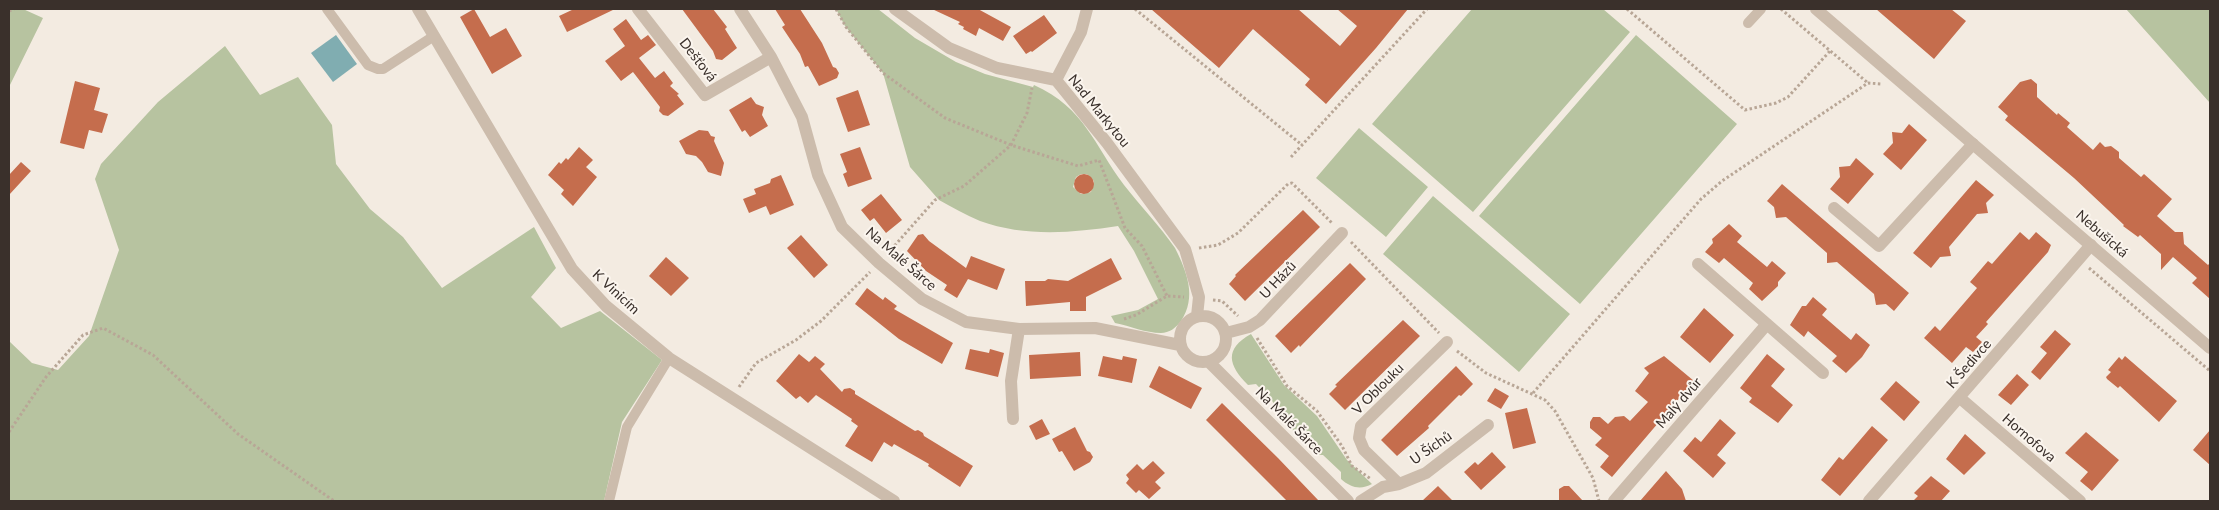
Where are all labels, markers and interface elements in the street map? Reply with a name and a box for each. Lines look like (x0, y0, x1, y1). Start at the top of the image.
street label: Dešťová (676, 35, 720, 85)
street label: Nad Markytou (1065, 71, 1133, 151)
street label: Nebušická (2072, 207, 2132, 261)
street label: Na Malé Šárce (862, 224, 940, 294)
street label: U Házů (1256, 258, 1300, 302)
street label: K Vinicím (589, 266, 643, 318)
street label: K Šedivce (1943, 336, 1995, 392)
street label: V Oblouku (1349, 360, 1407, 418)
street label: Malý dvůr (1652, 374, 1706, 432)
street label: Na Malé Šárce (1252, 384, 1326, 458)
street label: Hornofova (1999, 410, 2059, 466)
street label: U Šíchů (1407, 428, 1455, 468)

